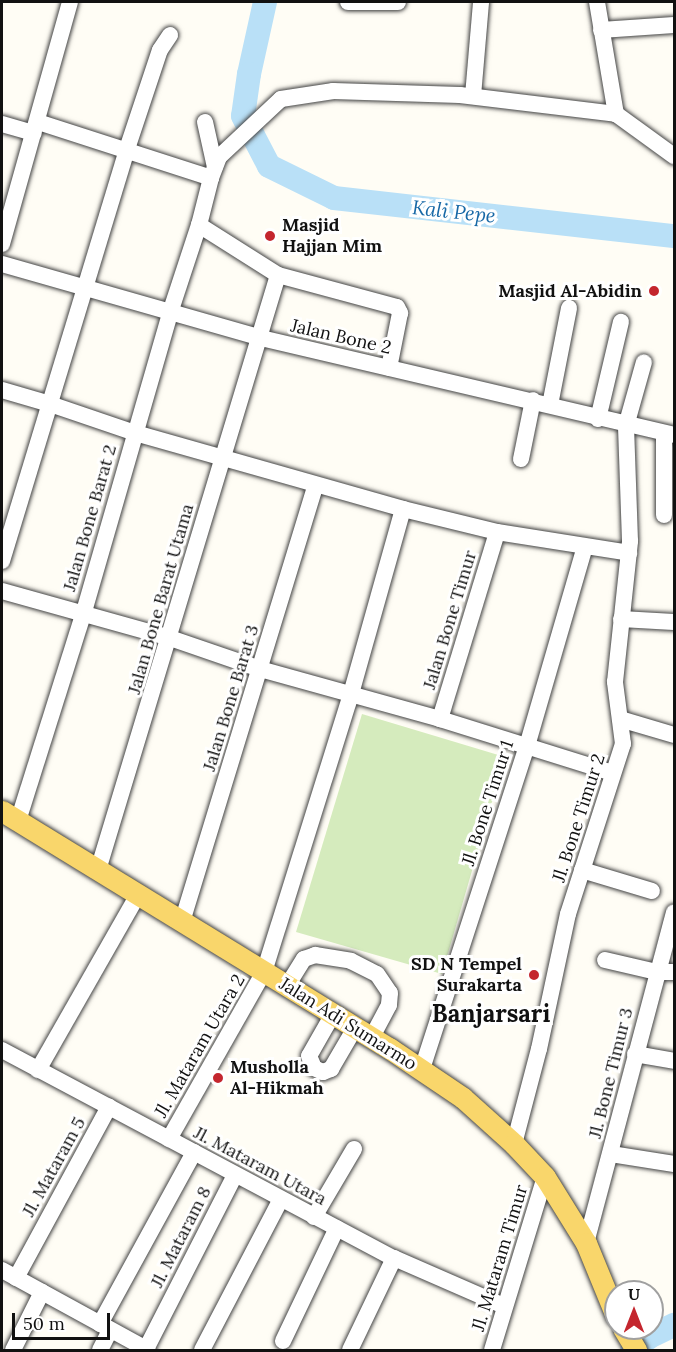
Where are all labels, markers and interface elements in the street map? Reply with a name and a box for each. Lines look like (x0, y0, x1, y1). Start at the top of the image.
water label: Kali Pepe (411, 195, 497, 227)
place label: Masjid Hajjan Mim (282, 215, 382, 258)
marker: Masjid Hajjan Mim (263, 229, 277, 243)
place label: Masjid Al-Abidin (498, 280, 642, 302)
marker: Masjid Al-Abidin (647, 284, 661, 298)
street label: Jalan Bone 2 (289, 315, 393, 359)
street label: Jalan Bone Barat 2 (59, 442, 121, 594)
street label: Jalan Bone Barat Utama (123, 501, 199, 697)
street label: Jalan Bone Timur (419, 548, 481, 692)
street label: Jalan Bone Barat 3 (198, 622, 264, 774)
street label: Jl. Bone Timur 1 (458, 738, 518, 868)
street label: Jl. Bone Timur 2 (548, 751, 610, 885)
place label: SD N Tempel Surakarta (411, 954, 522, 996)
marker: SD N Tempel Surakarta (527, 968, 541, 982)
street label: Jl. Mataram Utara 2 (150, 971, 250, 1121)
street label: Jalan Adi Sumarmo (275, 973, 421, 1075)
district label: Banjarsari (432, 1000, 550, 1028)
street label: Jl. Bone Timur 3 (584, 1005, 638, 1141)
place label: Musholla Al-Hikmah (230, 1057, 324, 1100)
marker: Musholla Al-Hikmah (211, 1071, 225, 1085)
street label: Jl. Mataram 5 (18, 1114, 90, 1220)
street label: Jl. Mataram Utara (190, 1122, 330, 1210)
street label: Jl. Mataram Timur (467, 1182, 533, 1334)
street label: Jl. Mataram 8 (146, 1183, 216, 1291)
north arrow (604, 1280, 664, 1340)
text: U (628, 1284, 640, 1304)
scale bar (15, 1301, 112, 1339)
text: 50 m (23, 1312, 65, 1335)

